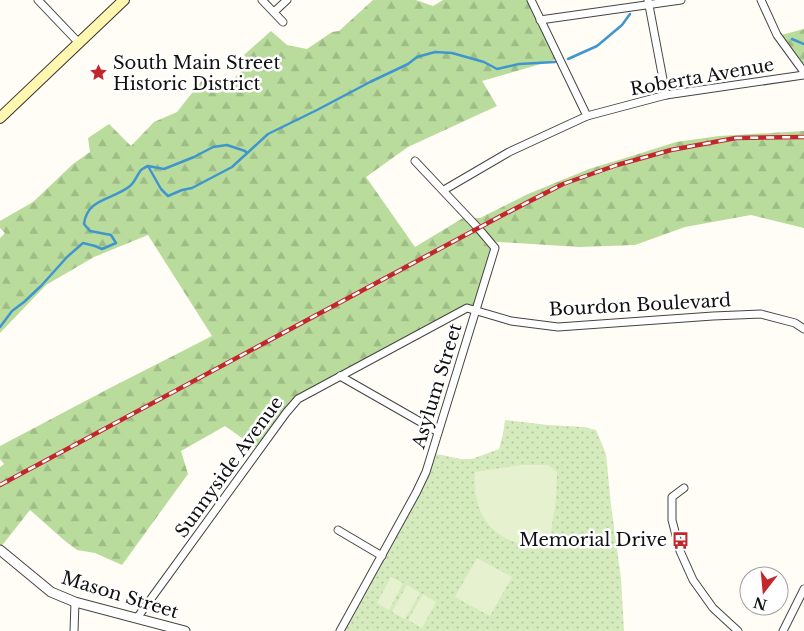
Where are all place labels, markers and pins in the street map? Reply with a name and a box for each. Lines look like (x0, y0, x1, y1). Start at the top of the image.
place label: South Main Street Historic District (113, 52, 280, 95)
place icon: South Main Street Historic District (89, 63, 109, 83)
place label: Memorial Drive (519, 529, 667, 551)
bus stop icon: Memorial Drive (671, 530, 691, 550)

